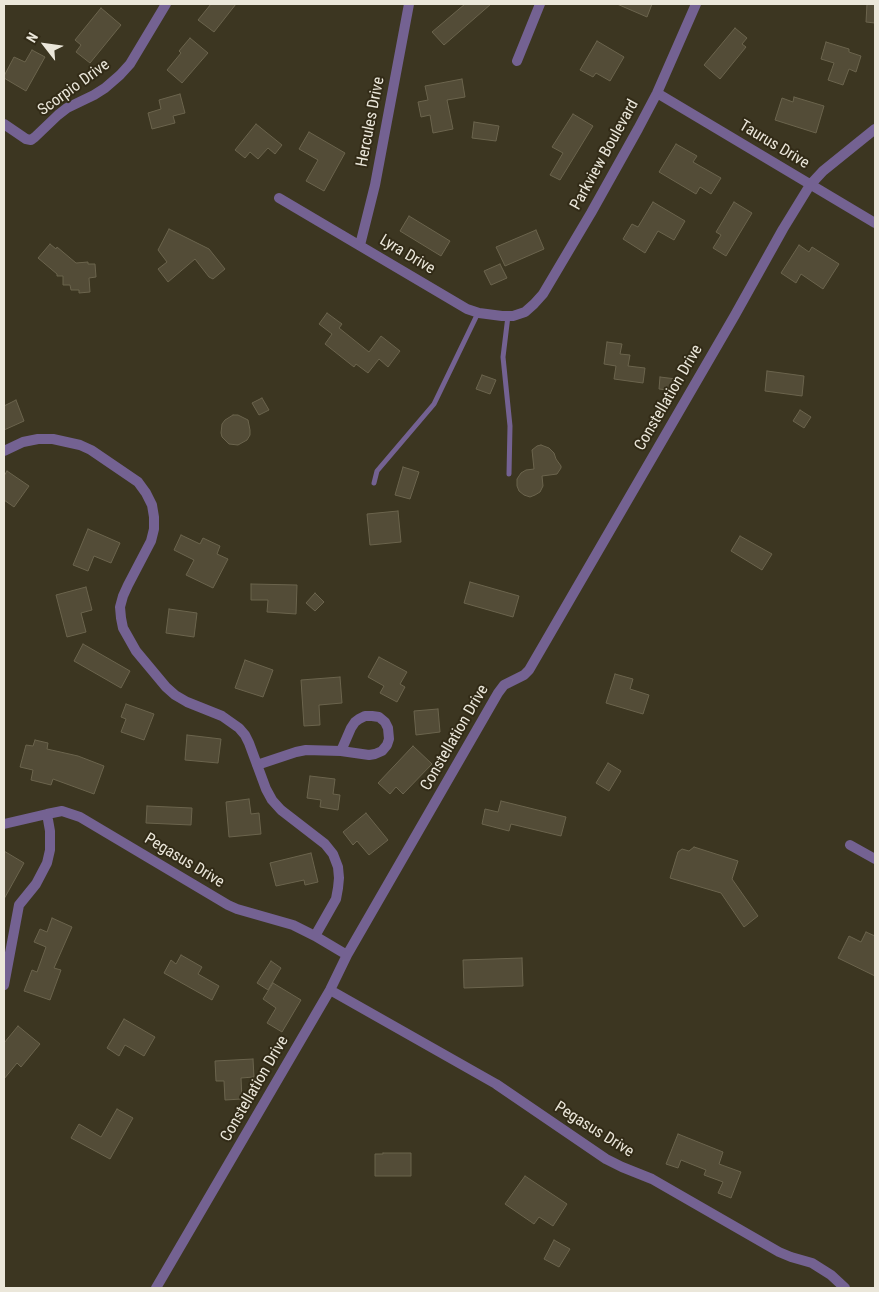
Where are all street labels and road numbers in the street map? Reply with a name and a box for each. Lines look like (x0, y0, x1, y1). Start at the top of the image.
street label: Scorpio Drive (34, 56, 114, 120)
street label: Hercules Drive (353, 75, 389, 169)
street label: Parkview Boulevard (567, 96, 643, 214)
street label: Taurus Drive (735, 117, 813, 173)
street label: Lyra Drive (376, 231, 438, 279)
street label: Constellation Drive (631, 342, 707, 454)
street label: Constellation Drive (417, 682, 493, 794)
street label: Pegasus Drive (141, 830, 227, 892)
street label: Constellation Drive (217, 1033, 293, 1145)
street label: Pegasus Drive (551, 1098, 637, 1162)

